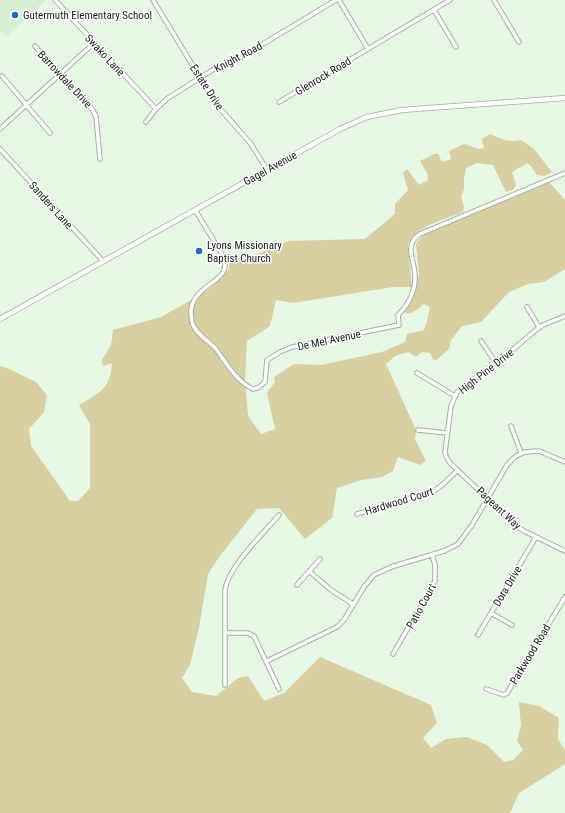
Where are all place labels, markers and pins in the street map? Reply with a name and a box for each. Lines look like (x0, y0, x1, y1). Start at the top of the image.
place label: Gutermuth Elementary School (23, 9, 152, 22)
marker: Gutermuth Elementary School (10, 10, 20, 20)
place label: Lyons Missionary Baptist Church (207, 239, 282, 265)
marker: Lyons Missionary Baptist Church (194, 246, 204, 256)

